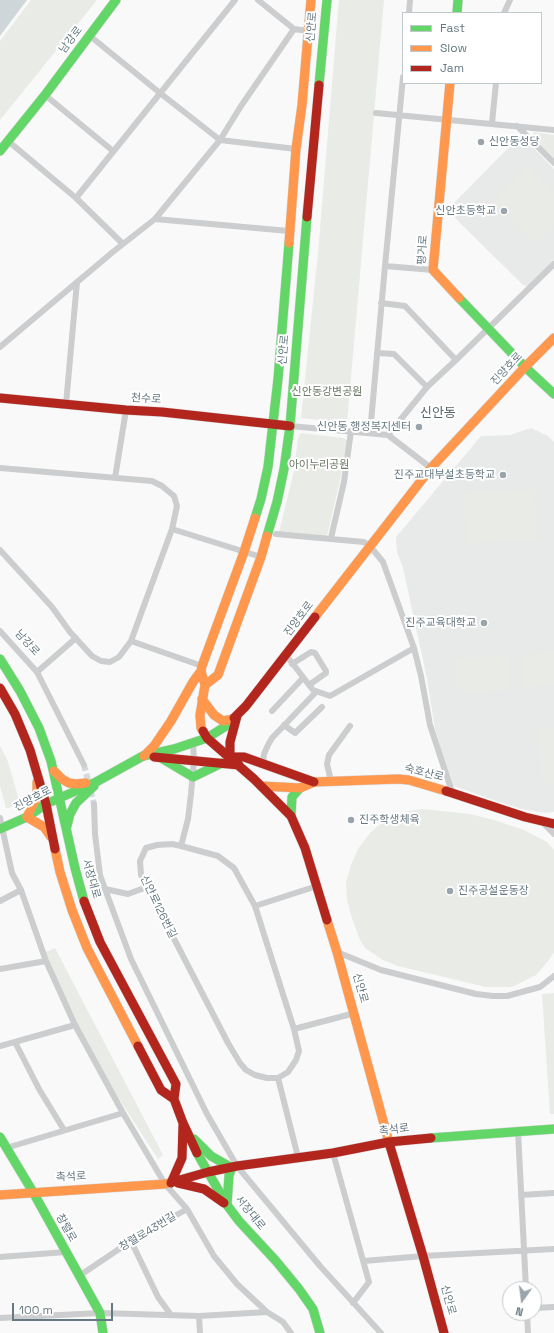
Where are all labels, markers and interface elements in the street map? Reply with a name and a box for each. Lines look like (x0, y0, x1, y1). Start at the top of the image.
street label: 신안로 (304, 11, 320, 43)
legend (402, 12, 542, 84)
text: Fast (440, 20, 465, 36)
street label: 남강로 (57, 24, 85, 56)
text: Slow (440, 40, 467, 56)
text: Jam (440, 60, 464, 76)
place label: 신안동성당 (489, 135, 540, 149)
marker: 신안동성당 (476, 137, 486, 147)
place label: 신안초등학교 (435, 204, 496, 218)
marker: 신안초등학교 (499, 206, 509, 216)
street label: 평거로 (415, 234, 431, 266)
street label: 신안로 (276, 334, 292, 366)
street label: 진양호로 (488, 350, 526, 388)
park label: 신안동강변공원 (292, 385, 362, 399)
street label: 천수로 (130, 392, 162, 406)
district label: 신안동 (420, 405, 456, 421)
place label: 신안동 행정복지센터 (317, 420, 411, 434)
marker: 신안동 행정복지센터 (414, 422, 424, 432)
park label: 아이누리공원 (289, 458, 349, 472)
place label: 진주교대부설초등학교 (394, 468, 495, 482)
marker: 진주교대부설초등학교 (498, 470, 508, 480)
street label: 진양호로 (282, 599, 316, 639)
place label: 진주교육대학교 (405, 616, 476, 630)
marker: 진주교육대학교 (479, 618, 489, 628)
street label: 남강로 (12, 627, 42, 659)
street label: 숙호산로 (403, 762, 445, 784)
street label: 진양호로 (12, 784, 54, 814)
place label: 진주학생체육 (359, 813, 420, 827)
marker: 진주학생체육 (346, 815, 356, 825)
street label: 서장대로 (79, 858, 103, 900)
street label: 신안로126번길 (137, 873, 179, 941)
place label: 진주공설운동장 (458, 884, 529, 898)
marker: 진주공설운동장 (445, 886, 455, 896)
street label: 신안로 (349, 972, 371, 1004)
street label: 촉석로 (378, 1122, 410, 1138)
street label: 촉석로 (55, 1170, 87, 1184)
street label: 서장대로 (232, 1193, 268, 1233)
street label: 창렬로43번길 (117, 1210, 179, 1254)
street label: 창렬로 (53, 1212, 79, 1244)
north arrow (502, 1281, 542, 1321)
street label: 신안로 (438, 1284, 458, 1316)
scale bar (14, 1295, 115, 1321)
text: 100 m (19, 1302, 53, 1318)
text: N (514, 1304, 525, 1319)

